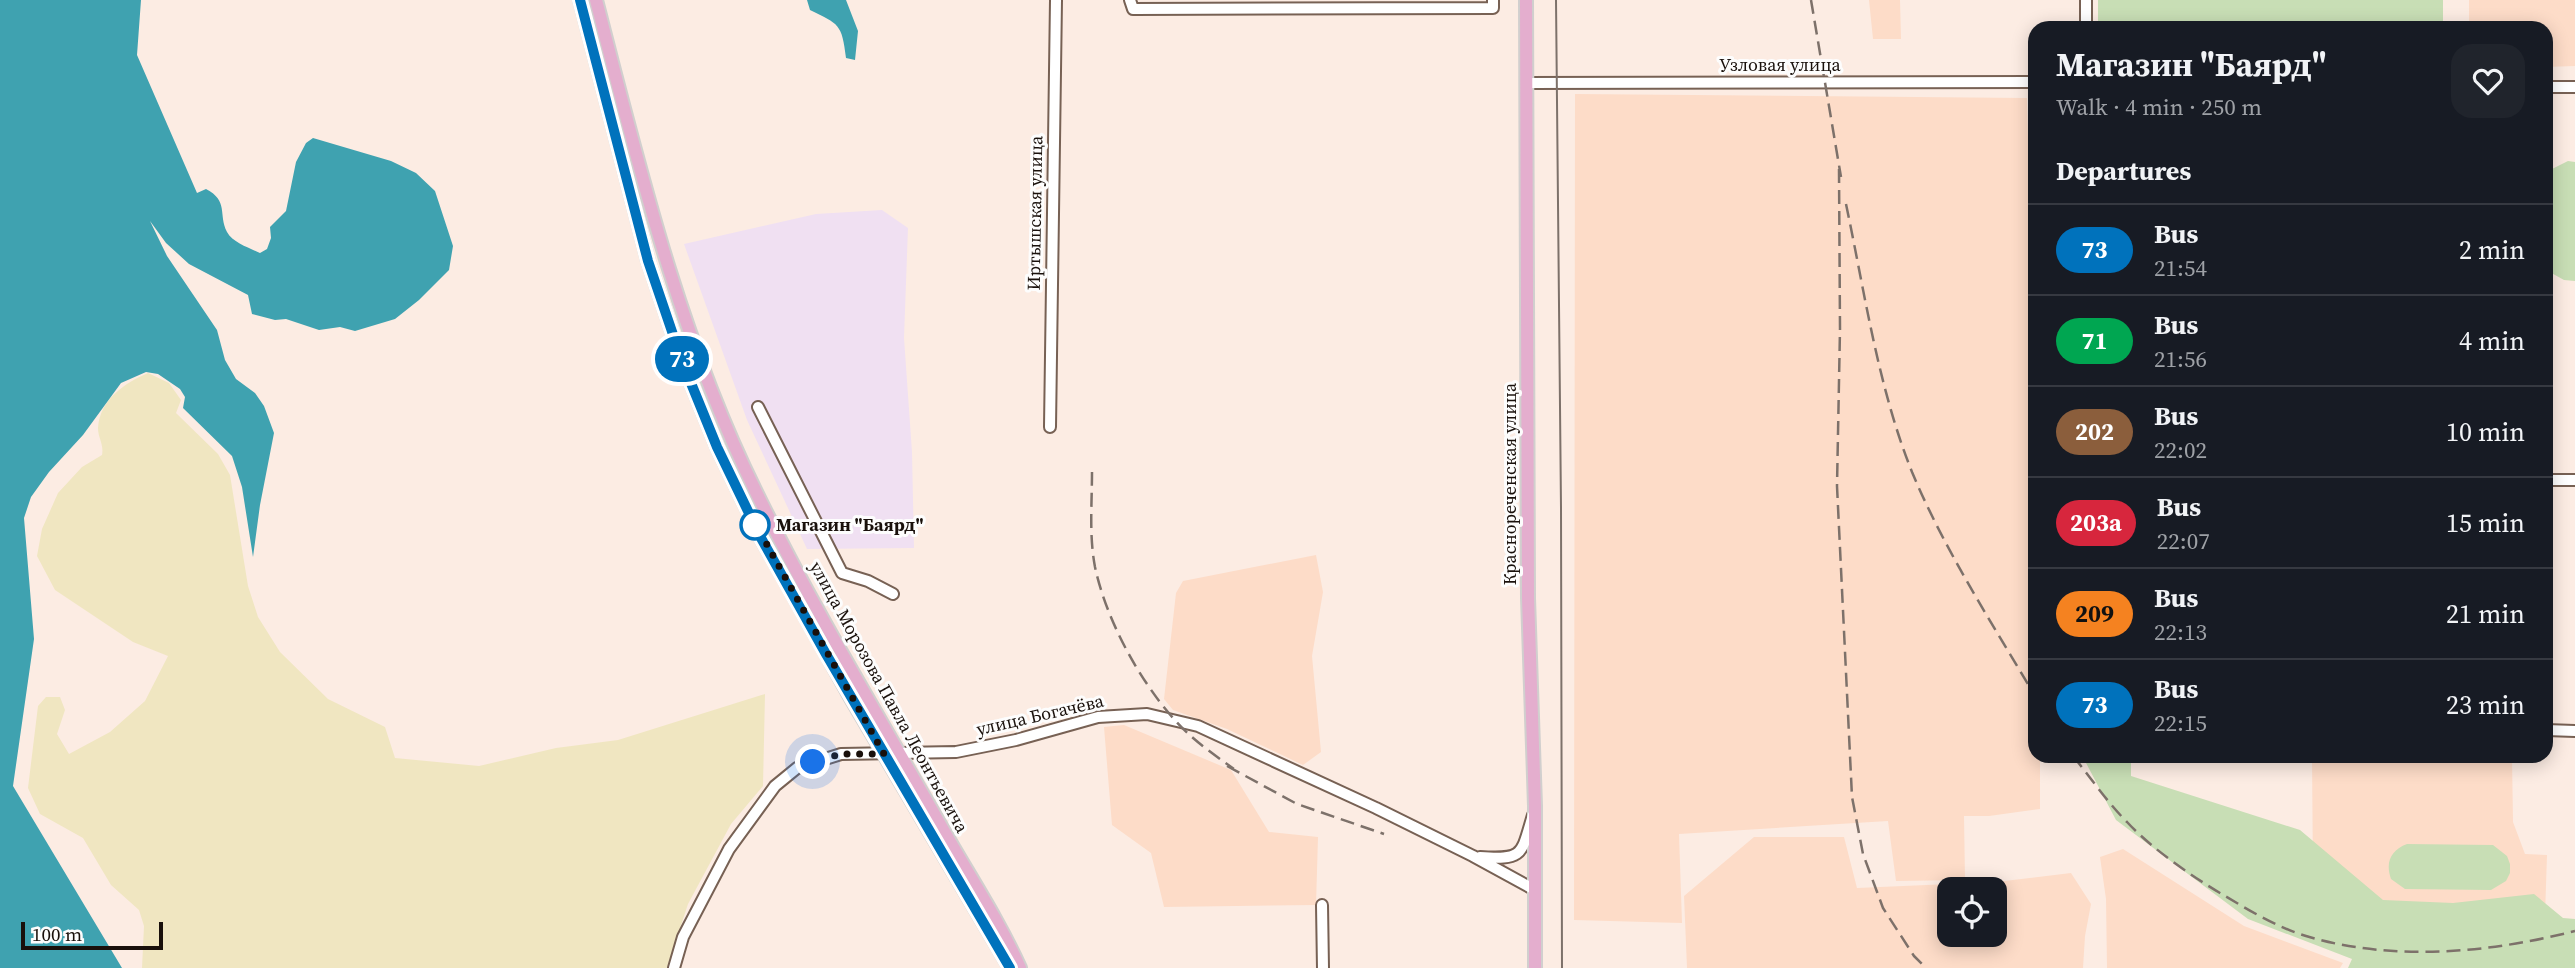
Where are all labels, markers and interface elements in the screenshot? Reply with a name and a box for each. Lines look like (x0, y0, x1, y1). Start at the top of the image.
text: Магазин "Баярд" (2056, 42, 2326, 87)
button: heart (2451, 44, 2525, 118)
street label: Узловая улица (1719, 52, 1842, 77)
text: Walk · 4 min · 250 m (2056, 91, 2262, 123)
street label: Иртышская улица (1021, 135, 1048, 291)
text: Departures (2056, 153, 2191, 189)
text: Bus (2154, 216, 2198, 252)
text: 2 min (2459, 232, 2525, 268)
text: 73 (2081, 233, 2108, 266)
text: 21:54 (2154, 252, 2207, 284)
text: Bus (2154, 307, 2198, 343)
text: 4 min (2459, 323, 2525, 359)
text: 71 (2081, 324, 2108, 357)
line badge: 73 (650, 336, 714, 382)
text: 73 (669, 342, 695, 375)
text: 21:56 (2154, 343, 2207, 375)
street label: Краснореченская улица (1497, 382, 1522, 585)
text: Bus (2154, 398, 2198, 434)
text: 10 min (2446, 414, 2525, 450)
text: 202 (2075, 415, 2114, 448)
text: 22:02 (2154, 434, 2207, 466)
text: Bus (2157, 489, 2201, 525)
text: 15 min (2446, 505, 2525, 541)
text: 203а (2070, 506, 2122, 539)
marker: Магазин "Баярд" (740, 510, 770, 540)
place label: Магазин "Баярд" (776, 512, 924, 537)
text: 22:07 (2157, 525, 2210, 557)
street label: улица Морозова Павла Леонтьевича (804, 556, 975, 838)
text: Bus (2154, 580, 2198, 616)
text: 21 min (2446, 596, 2525, 632)
text: 209 (2075, 597, 2114, 630)
text: 22:13 (2154, 616, 2207, 648)
text: Bus (2154, 671, 2198, 707)
text: 23 min (2446, 687, 2525, 723)
street label: улица Богачёва (974, 688, 1107, 741)
text: 73 (2081, 688, 2108, 721)
text: 22:15 (2154, 707, 2207, 739)
your location (795, 744, 830, 779)
map controls (1937, 877, 2007, 947)
button: locate (1937, 877, 2007, 947)
scale bar (21, 919, 163, 951)
text: 100 m (32, 921, 82, 947)

